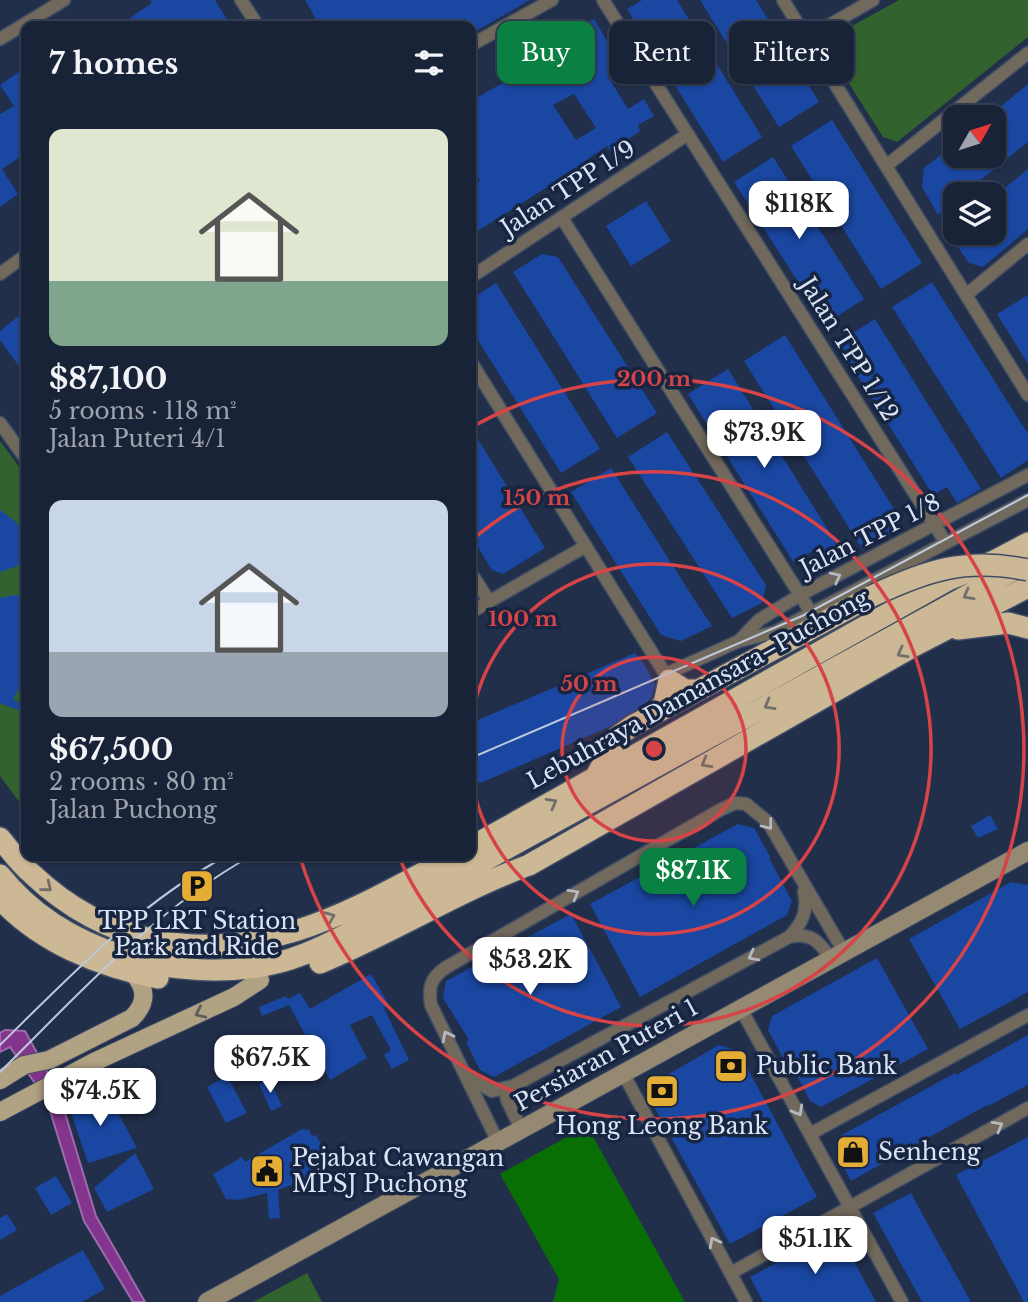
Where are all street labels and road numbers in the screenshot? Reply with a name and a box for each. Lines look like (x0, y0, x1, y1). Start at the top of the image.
street label: Jalan TPP 1/9 (493, 134, 640, 243)
street label: Jalan TPP 1/12 (792, 269, 904, 426)
street label: Jalan TPP 1/8 (792, 488, 945, 584)
street label: Lebuhraya Damansara–Puchong (522, 583, 874, 795)
street label: Persiaran Puteri 1 (509, 993, 703, 1117)

